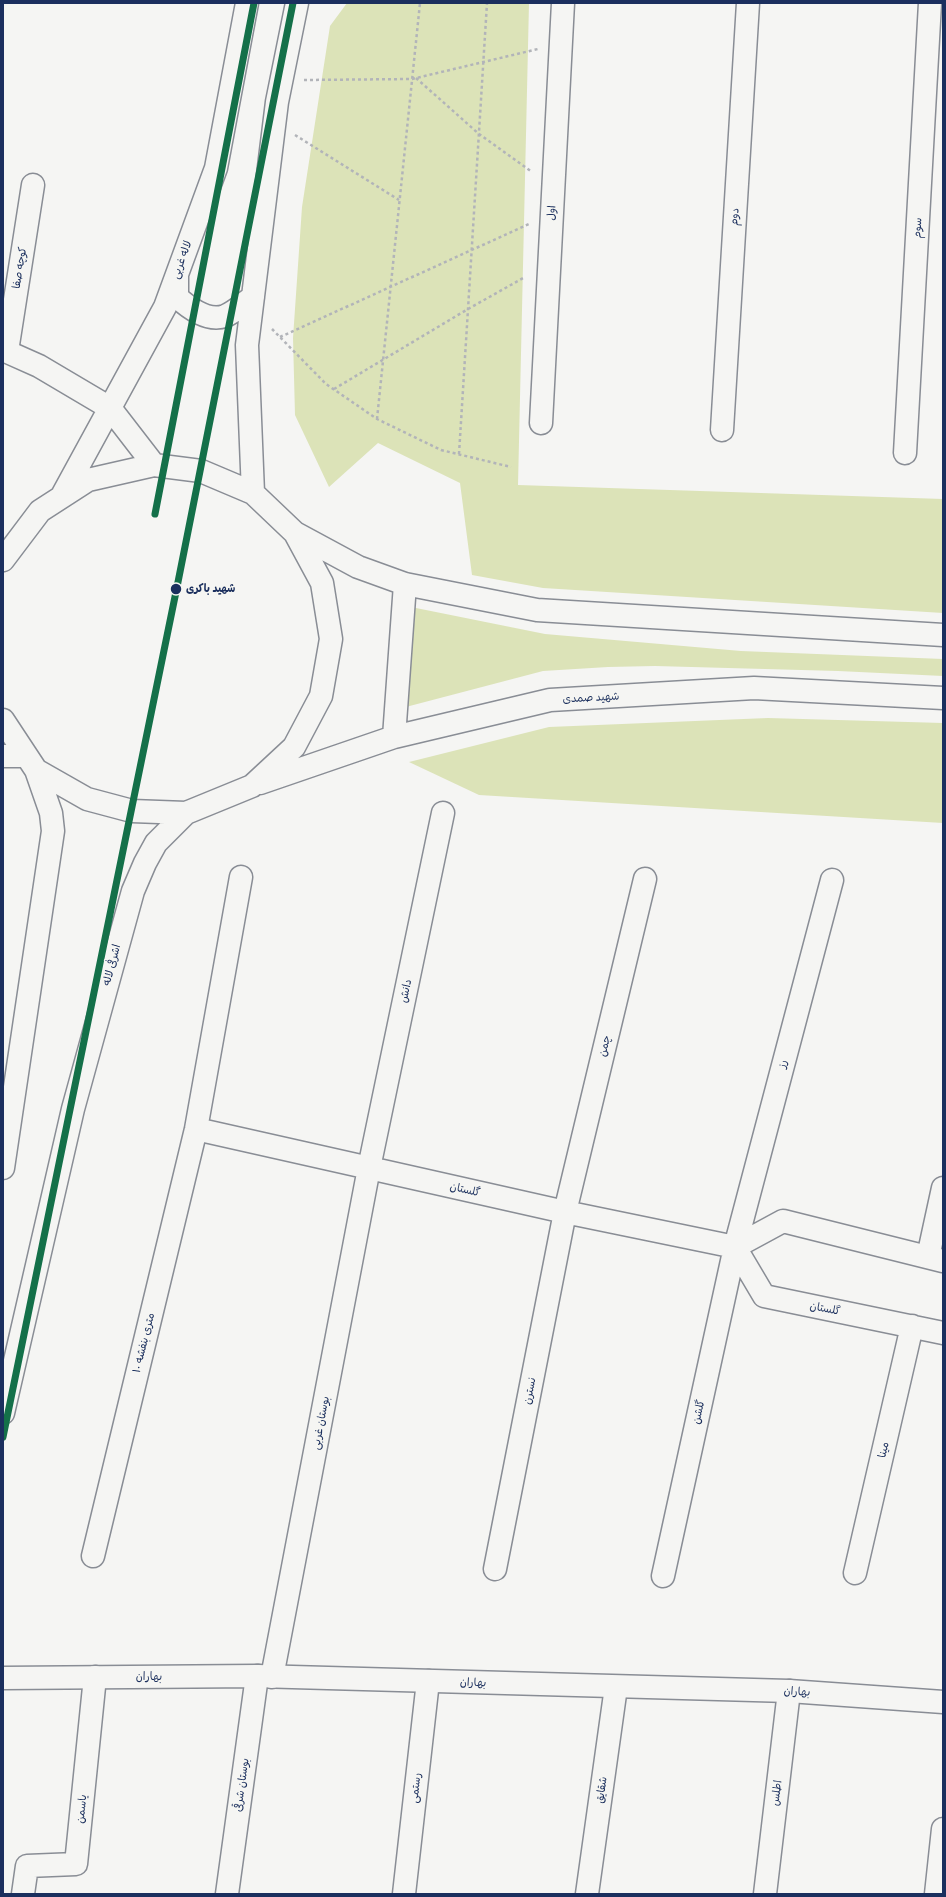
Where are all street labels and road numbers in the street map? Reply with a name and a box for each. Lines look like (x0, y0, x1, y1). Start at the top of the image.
street label: اول (545, 205, 559, 221)
street label: دوم (728, 208, 742, 226)
street label: سوم (911, 217, 925, 239)
street label: لاله غربی (169, 239, 195, 281)
street label: کوچه صفا (10, 246, 30, 290)
street label: شهید صمدی (562, 690, 620, 706)
street label: اشرفی لاله (100, 943, 124, 987)
street label: دانش (397, 978, 415, 1004)
street label: چمن (596, 1034, 614, 1058)
street label: رز (776, 1058, 790, 1070)
street label: گلستان (449, 1180, 481, 1200)
street label: گلستان (809, 1300, 841, 1318)
street label: ۱۰ متری بنفشه (130, 1312, 158, 1374)
street label: نسترن (521, 1376, 539, 1406)
street label: بوستان غربی (309, 1395, 333, 1451)
street label: گلشن (690, 1399, 708, 1425)
street label: مینا (876, 1441, 892, 1459)
street label: بهاران (136, 1670, 162, 1684)
street label: بهاران (460, 1676, 486, 1690)
street label: بهاران (783, 1685, 811, 1699)
street label: بوستان شرقی (232, 1757, 252, 1813)
street label: رستمی (408, 1772, 424, 1804)
street label: شقایق (594, 1776, 610, 1804)
street label: اطلس (769, 1779, 785, 1807)
street label: یاسمن (74, 1794, 90, 1824)

